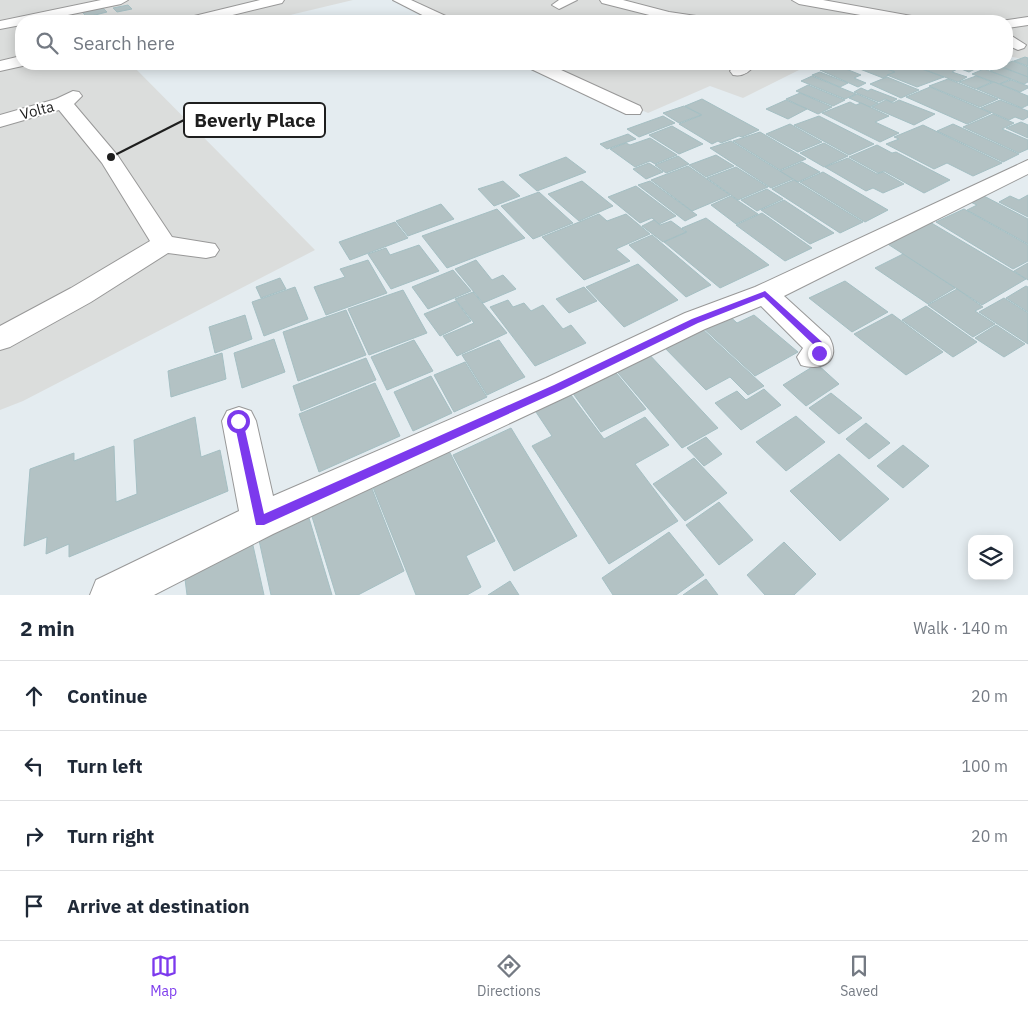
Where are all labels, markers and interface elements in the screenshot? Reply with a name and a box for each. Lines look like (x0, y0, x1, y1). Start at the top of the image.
search box (15, 15, 1013, 70)
icon: search (33, 29, 61, 57)
text: Search here (73, 31, 175, 55)
street label: Volta (18, 96, 56, 124)
callout: Beverly Place (184, 103, 325, 137)
text: Beverly Place (194, 108, 316, 132)
route end (808, 342, 831, 365)
route start (227, 410, 250, 433)
map controls (968, 535, 1013, 580)
button: layers (968, 535, 1013, 580)
text: 2 min (20, 614, 75, 642)
text: Walk · 140 m (913, 618, 1008, 638)
icon: ahead (20, 682, 48, 710)
text: Continue (67, 684, 147, 708)
text: 20 m (971, 686, 1008, 706)
icon: left (20, 752, 48, 780)
text: Turn left (67, 754, 143, 778)
text: 100 m (961, 756, 1008, 776)
icon: right (20, 822, 48, 850)
text: Turn right (67, 824, 154, 848)
text: 20 m (971, 826, 1008, 846)
icon: arrive (20, 892, 48, 920)
text: Arrive at destination (67, 894, 250, 918)
tab: Map (150, 952, 178, 1000)
tab: Directions (477, 952, 541, 1000)
tab: Saved (840, 952, 878, 1000)

